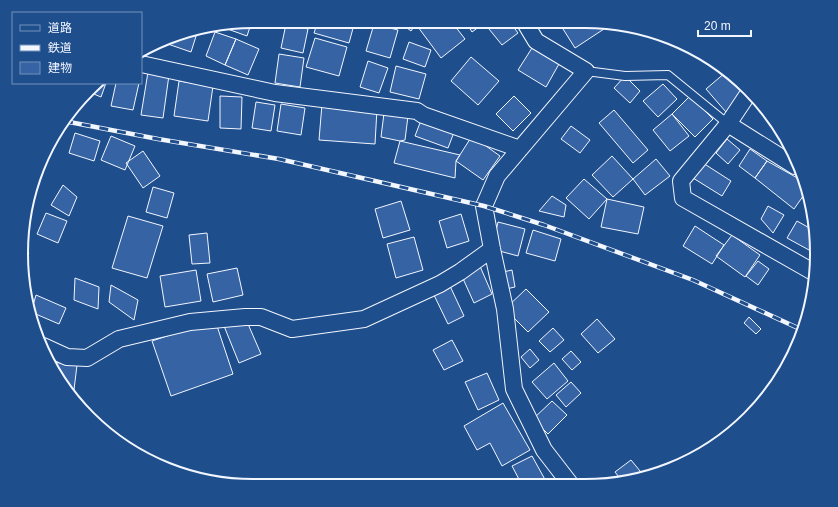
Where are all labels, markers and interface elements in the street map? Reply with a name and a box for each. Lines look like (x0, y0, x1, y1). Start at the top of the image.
legend (12, 12, 142, 84)
scale bar (698, 12, 751, 38)
text: 20 m (704, 19, 731, 33)
text: 道路 (48, 21, 72, 35)
text: 鉄道 (48, 41, 72, 55)
text: 建物 (48, 61, 72, 75)

